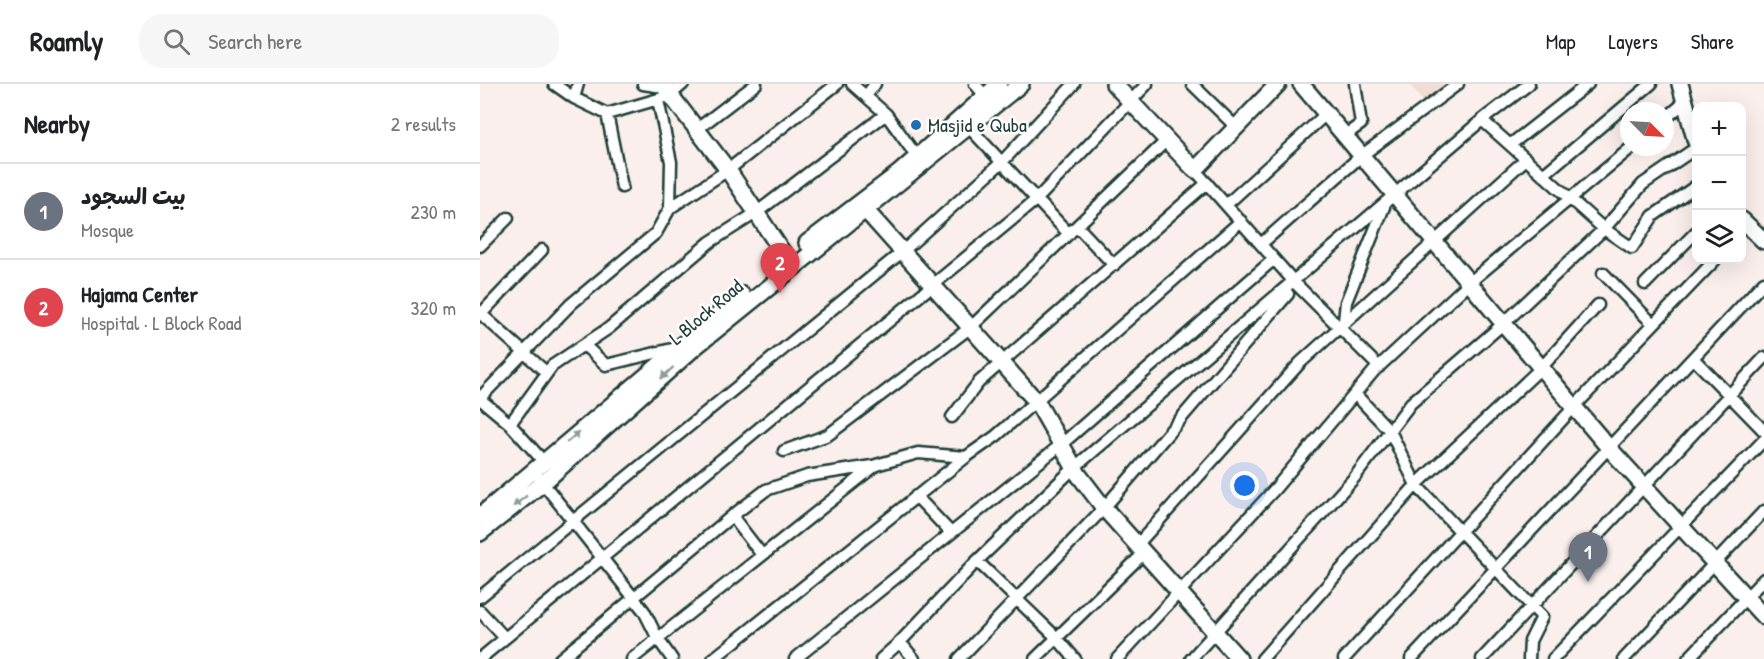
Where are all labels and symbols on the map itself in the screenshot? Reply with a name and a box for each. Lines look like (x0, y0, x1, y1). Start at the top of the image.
north arrow (1620, 102, 1674, 156)
place label: Masjid e Quba (928, 111, 1027, 138)
marker: Masjid e Quba (909, 118, 923, 132)
pin: 2 (760, 244, 800, 293)
street label: L Block Road (663, 273, 749, 351)
one-way arrow (661, 366, 675, 380)
one-way arrow (565, 430, 580, 444)
your location (1230, 471, 1259, 500)
one-way arrow (512, 495, 528, 508)
pin: 1 (1568, 532, 1608, 582)

